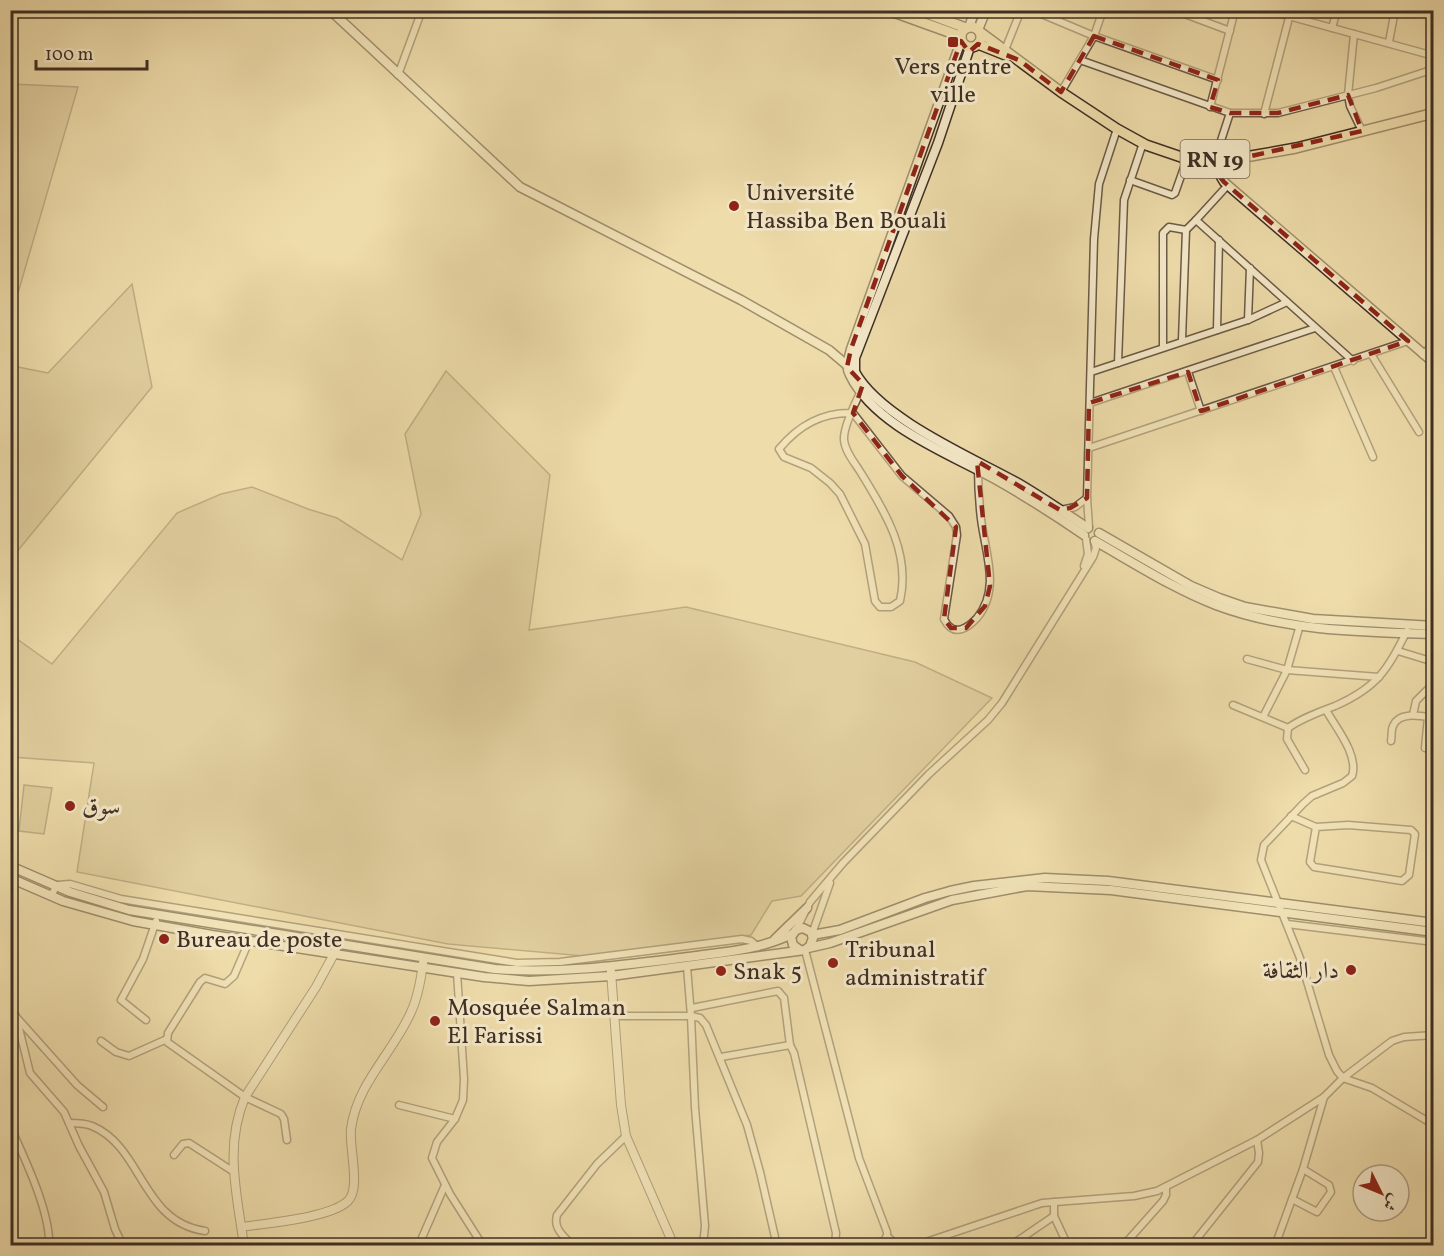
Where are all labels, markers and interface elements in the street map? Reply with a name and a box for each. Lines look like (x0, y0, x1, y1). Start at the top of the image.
scale bar (36, 33, 147, 71)
marker: Vers centre ville (946, 35, 960, 49)
text: 100 m (45, 43, 94, 68)
place label: Vers centre ville (895, 51, 1011, 113)
road number: RN 19 (1180, 140, 1250, 178)
place label: Université Hassiba Ben Bouali (746, 177, 947, 239)
marker: Université Hassiba Ben Bouali (727, 199, 741, 213)
place label: سوق (82, 791, 120, 825)
marker: سوق (63, 799, 77, 813)
place label: Bureau de poste (176, 924, 342, 958)
marker: Bureau de poste (157, 932, 171, 946)
place label: Tribunal administratif (845, 934, 987, 996)
place label: دار الثقافة (1263, 955, 1339, 989)
place label: Snak 5 (733, 956, 802, 990)
marker: Tribunal administratif (826, 956, 840, 970)
marker: دار الثقافة (1344, 963, 1358, 977)
marker: Snak 5 (714, 964, 728, 978)
place label: Mosquée Salman El Farissi (447, 992, 626, 1054)
marker: Mosquée Salman El Farissi (428, 1014, 442, 1028)
north arrow (1351, 1163, 1411, 1223)
text: ش (1377, 1189, 1404, 1215)

